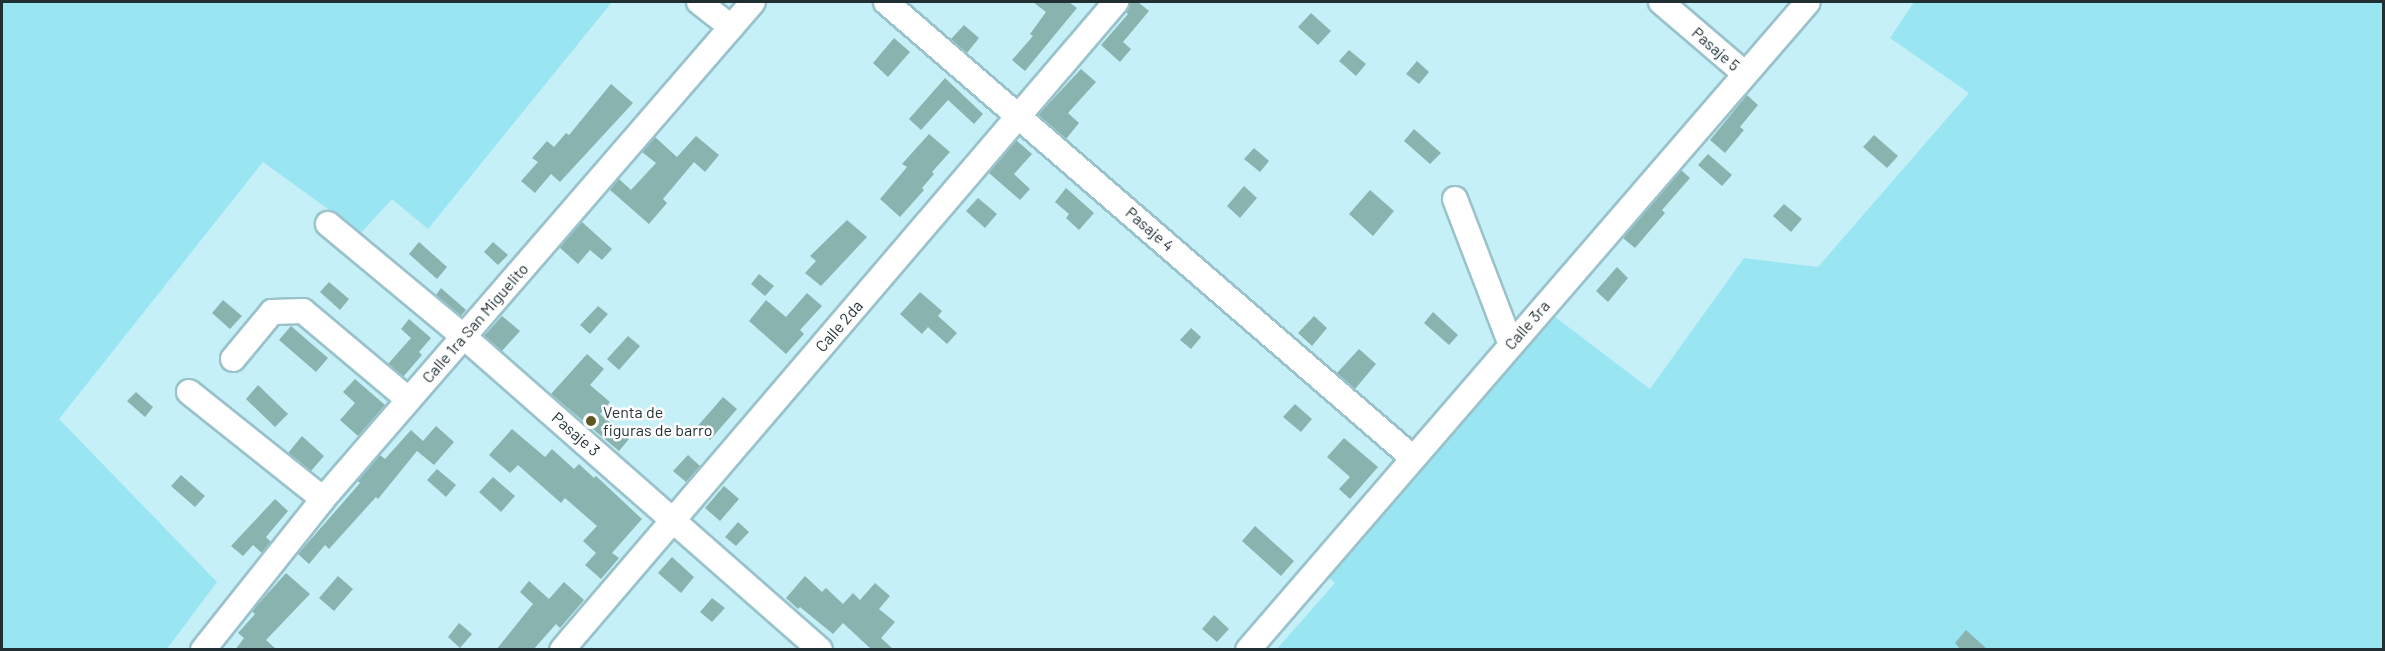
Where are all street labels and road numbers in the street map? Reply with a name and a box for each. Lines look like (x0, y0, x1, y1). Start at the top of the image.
street label: Pasaje 5 (1688, 23, 1744, 75)
street label: Pasaje 4 (1122, 203, 1178, 255)
street label: Calle 1ra San Miguelito (418, 259, 532, 387)
street label: Calle 2da (811, 296, 867, 356)
street label: Calle 3ra (1500, 296, 1554, 354)
street label: Pasaje 3 (548, 408, 604, 460)

